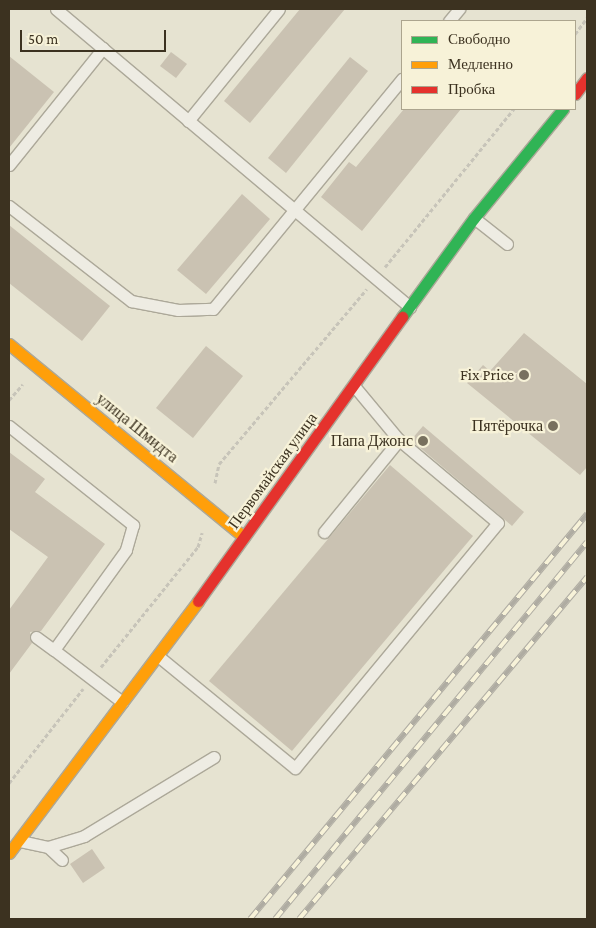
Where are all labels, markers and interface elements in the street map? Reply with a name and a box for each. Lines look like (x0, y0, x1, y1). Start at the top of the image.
scale bar (22, 20, 169, 52)
legend (401, 20, 576, 110)
text: 50 m (28, 31, 58, 47)
text: Свободно (448, 31, 510, 47)
text: Медленно (448, 56, 513, 72)
text: Пробка (448, 81, 495, 97)
place label: Fix Price (460, 365, 514, 385)
marker: Fix Price (518, 369, 530, 381)
street label: улица Шмидта (92, 389, 182, 467)
street label: Первомайская улица (224, 409, 322, 533)
place label: Пятёрочка (472, 416, 543, 436)
marker: Пятёрочка (547, 420, 559, 432)
place label: Папа Джонс (331, 431, 413, 451)
marker: Папа Джонс (417, 435, 429, 447)

